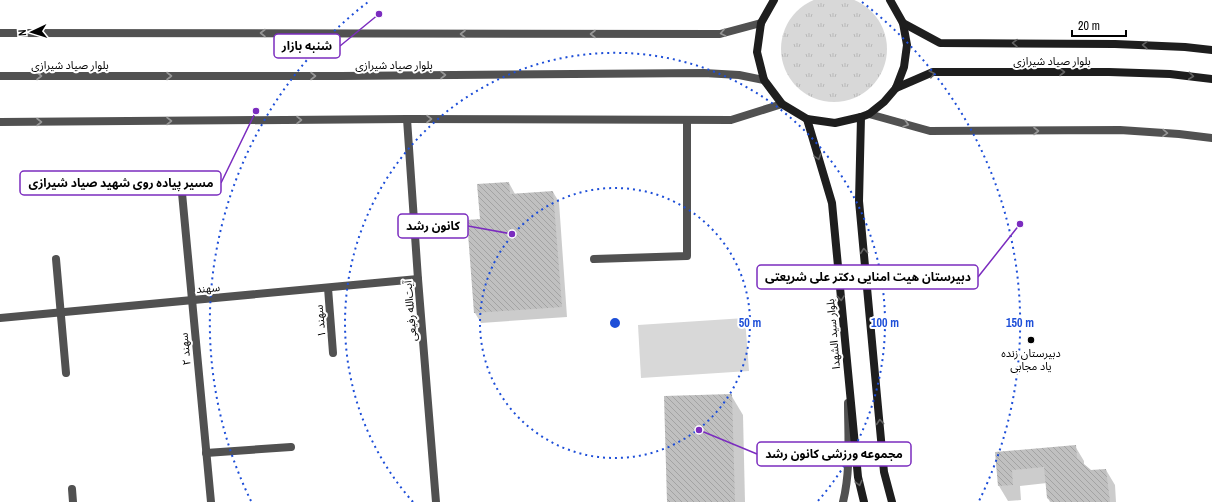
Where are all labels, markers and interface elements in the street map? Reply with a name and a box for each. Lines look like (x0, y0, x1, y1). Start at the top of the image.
north arrow (12, 12, 52, 52)
scale bar (1072, 12, 1126, 38)
text: 20 m (1078, 18, 1100, 34)
one-way arrow (720, 28, 726, 36)
text: N (15, 29, 29, 36)
one-way arrow (260, 29, 266, 37)
one-way arrow (460, 30, 466, 38)
one-way arrow (590, 30, 596, 38)
callout: شنبه بازار (274, 34, 340, 58)
text: شنبه بازار (281, 38, 332, 54)
one-way arrow (1012, 39, 1018, 47)
one-way arrow (1142, 41, 1148, 49)
street label: بلوار صیاد شیرازی (1013, 54, 1091, 68)
street label: بلوار صیاد شیرازی (31, 58, 109, 72)
street label: بلوار صیاد شیرازی (355, 58, 433, 72)
one-way arrow (1059, 68, 1065, 76)
one-way arrow (928, 70, 935, 79)
one-way arrow (440, 71, 446, 79)
one-way arrow (36, 72, 42, 80)
one-way arrow (166, 72, 172, 80)
one-way arrow (310, 72, 316, 80)
one-way arrow (1188, 72, 1194, 81)
one-way arrow (426, 115, 432, 123)
one-way arrow (296, 116, 302, 124)
one-way arrow (166, 117, 172, 125)
one-way arrow (36, 118, 42, 126)
one-way arrow (903, 119, 910, 128)
one-way arrow (1033, 127, 1039, 135)
one-way arrow (1163, 129, 1169, 137)
one-way arrow (813, 153, 822, 160)
callout: مسیر پیاده روی شهید صیاد شیرازی (20, 171, 221, 195)
text: مسیر پیاده روی شهید صیاد شیرازی (29, 175, 213, 192)
callout: کانون رشد (398, 214, 468, 238)
text: کانون رشد (406, 218, 460, 234)
one-way arrow (859, 248, 868, 254)
callout: دبیرستان هیت امنایی دکتر علی شریعتی (757, 265, 978, 289)
text: دبیرستان هیت امنایی دکتر علی شریعتی (765, 269, 971, 285)
street label: آیت‌الله رفیعی (400, 279, 420, 342)
street label: سهند (196, 280, 221, 296)
one-way arrow (836, 295, 845, 301)
street label: بلوار سید الشهدا (823, 298, 843, 370)
street label: سهند ۱ (312, 304, 328, 338)
text: 50 m (739, 315, 761, 331)
text: 100 m (871, 315, 899, 331)
text: 150 m (1006, 315, 1034, 331)
centre of rings (608, 316, 622, 330)
street label: سهند ۲ (177, 332, 193, 366)
marker: دبیرستان زنده یاد مجابی (1026, 335, 1036, 345)
place label: دبیرستان زنده یاد مجابی (1001, 346, 1061, 373)
one-way arrow (875, 419, 884, 425)
callout: مجموعه ورزشی کانون رشد (757, 442, 911, 466)
text: مجموعه ورزشی کانون رشد (765, 446, 903, 462)
one-way arrow (855, 480, 863, 486)

